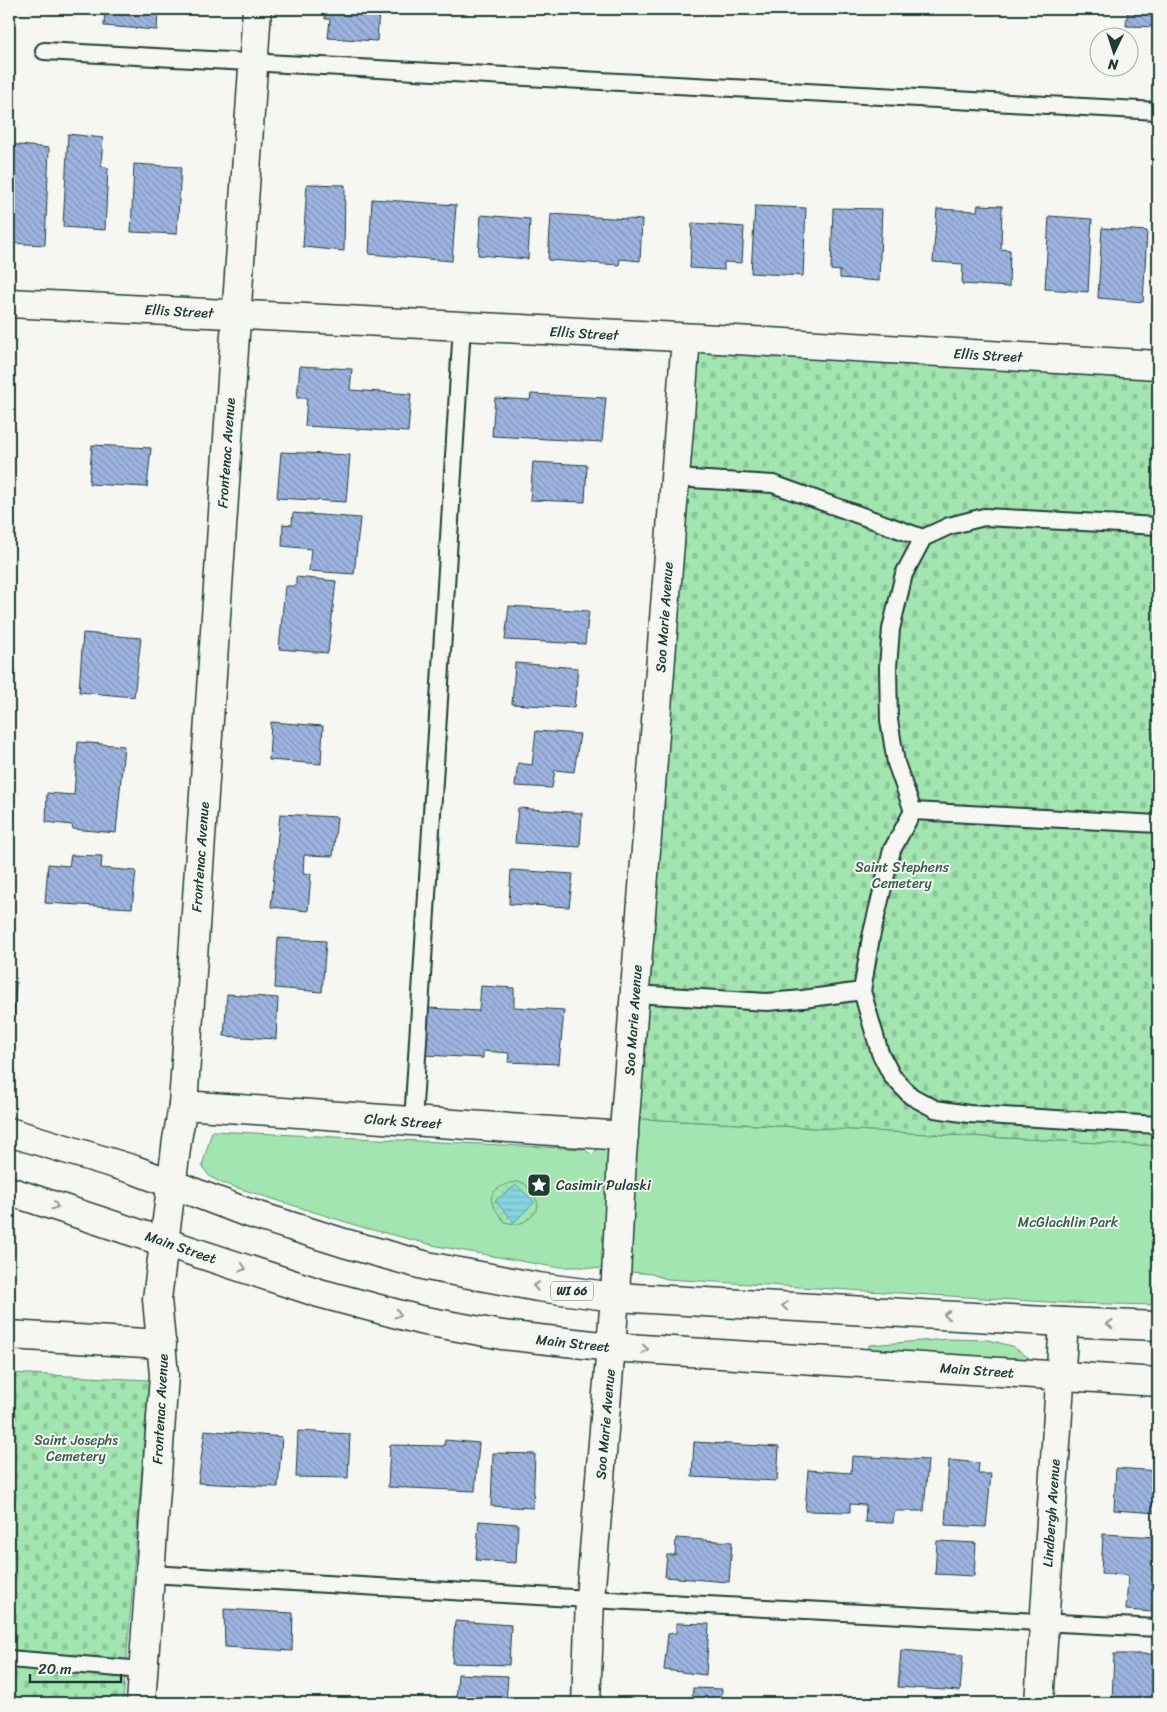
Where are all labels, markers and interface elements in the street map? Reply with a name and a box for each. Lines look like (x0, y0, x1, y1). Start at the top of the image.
north arrow (1090, 28, 1140, 78)
text: N (1107, 52, 1120, 77)
street label: Ellis Street (144, 297, 216, 326)
street label: Ellis Street (549, 319, 621, 348)
street label: Ellis Street (953, 341, 1025, 370)
street label: Frontenac Avenue (210, 397, 243, 509)
street label: Soo Marie Avenue (648, 561, 681, 673)
street label: Frontenac Avenue (184, 801, 217, 913)
park label: Saint Stephens Cemetery (855, 855, 950, 896)
street label: Soo Marie Avenue (617, 964, 650, 1076)
street label: Clark Street (364, 1106, 444, 1137)
place icon: Casimir Pulaski (526, 1172, 552, 1198)
place label: Casimir Pulaski (556, 1173, 652, 1198)
one-way arrow (50, 1200, 59, 1210)
park label: McGlachlin Park (1018, 1210, 1119, 1235)
street label: Main Street (142, 1224, 220, 1271)
one-way arrow (238, 1262, 246, 1272)
one-way arrow (532, 1282, 540, 1292)
road number: WI 66 (551, 1282, 593, 1300)
one-way arrow (781, 1301, 789, 1312)
one-way arrow (394, 1308, 403, 1319)
one-way arrow (943, 1310, 951, 1321)
one-way arrow (1105, 1318, 1113, 1329)
street label: Main Street (535, 1327, 611, 1360)
one-way arrow (642, 1344, 650, 1355)
street label: Frontenac Avenue (145, 1353, 176, 1465)
street label: Main Street (939, 1355, 1015, 1386)
street label: Soo Marie Avenue (588, 1368, 623, 1480)
park label: Saint Josephs Cemetery (34, 1428, 118, 1469)
street label: Lindbergh Avenue (1035, 1458, 1068, 1568)
scale bar (30, 1652, 121, 1684)
text: 20 m (38, 1656, 72, 1682)

